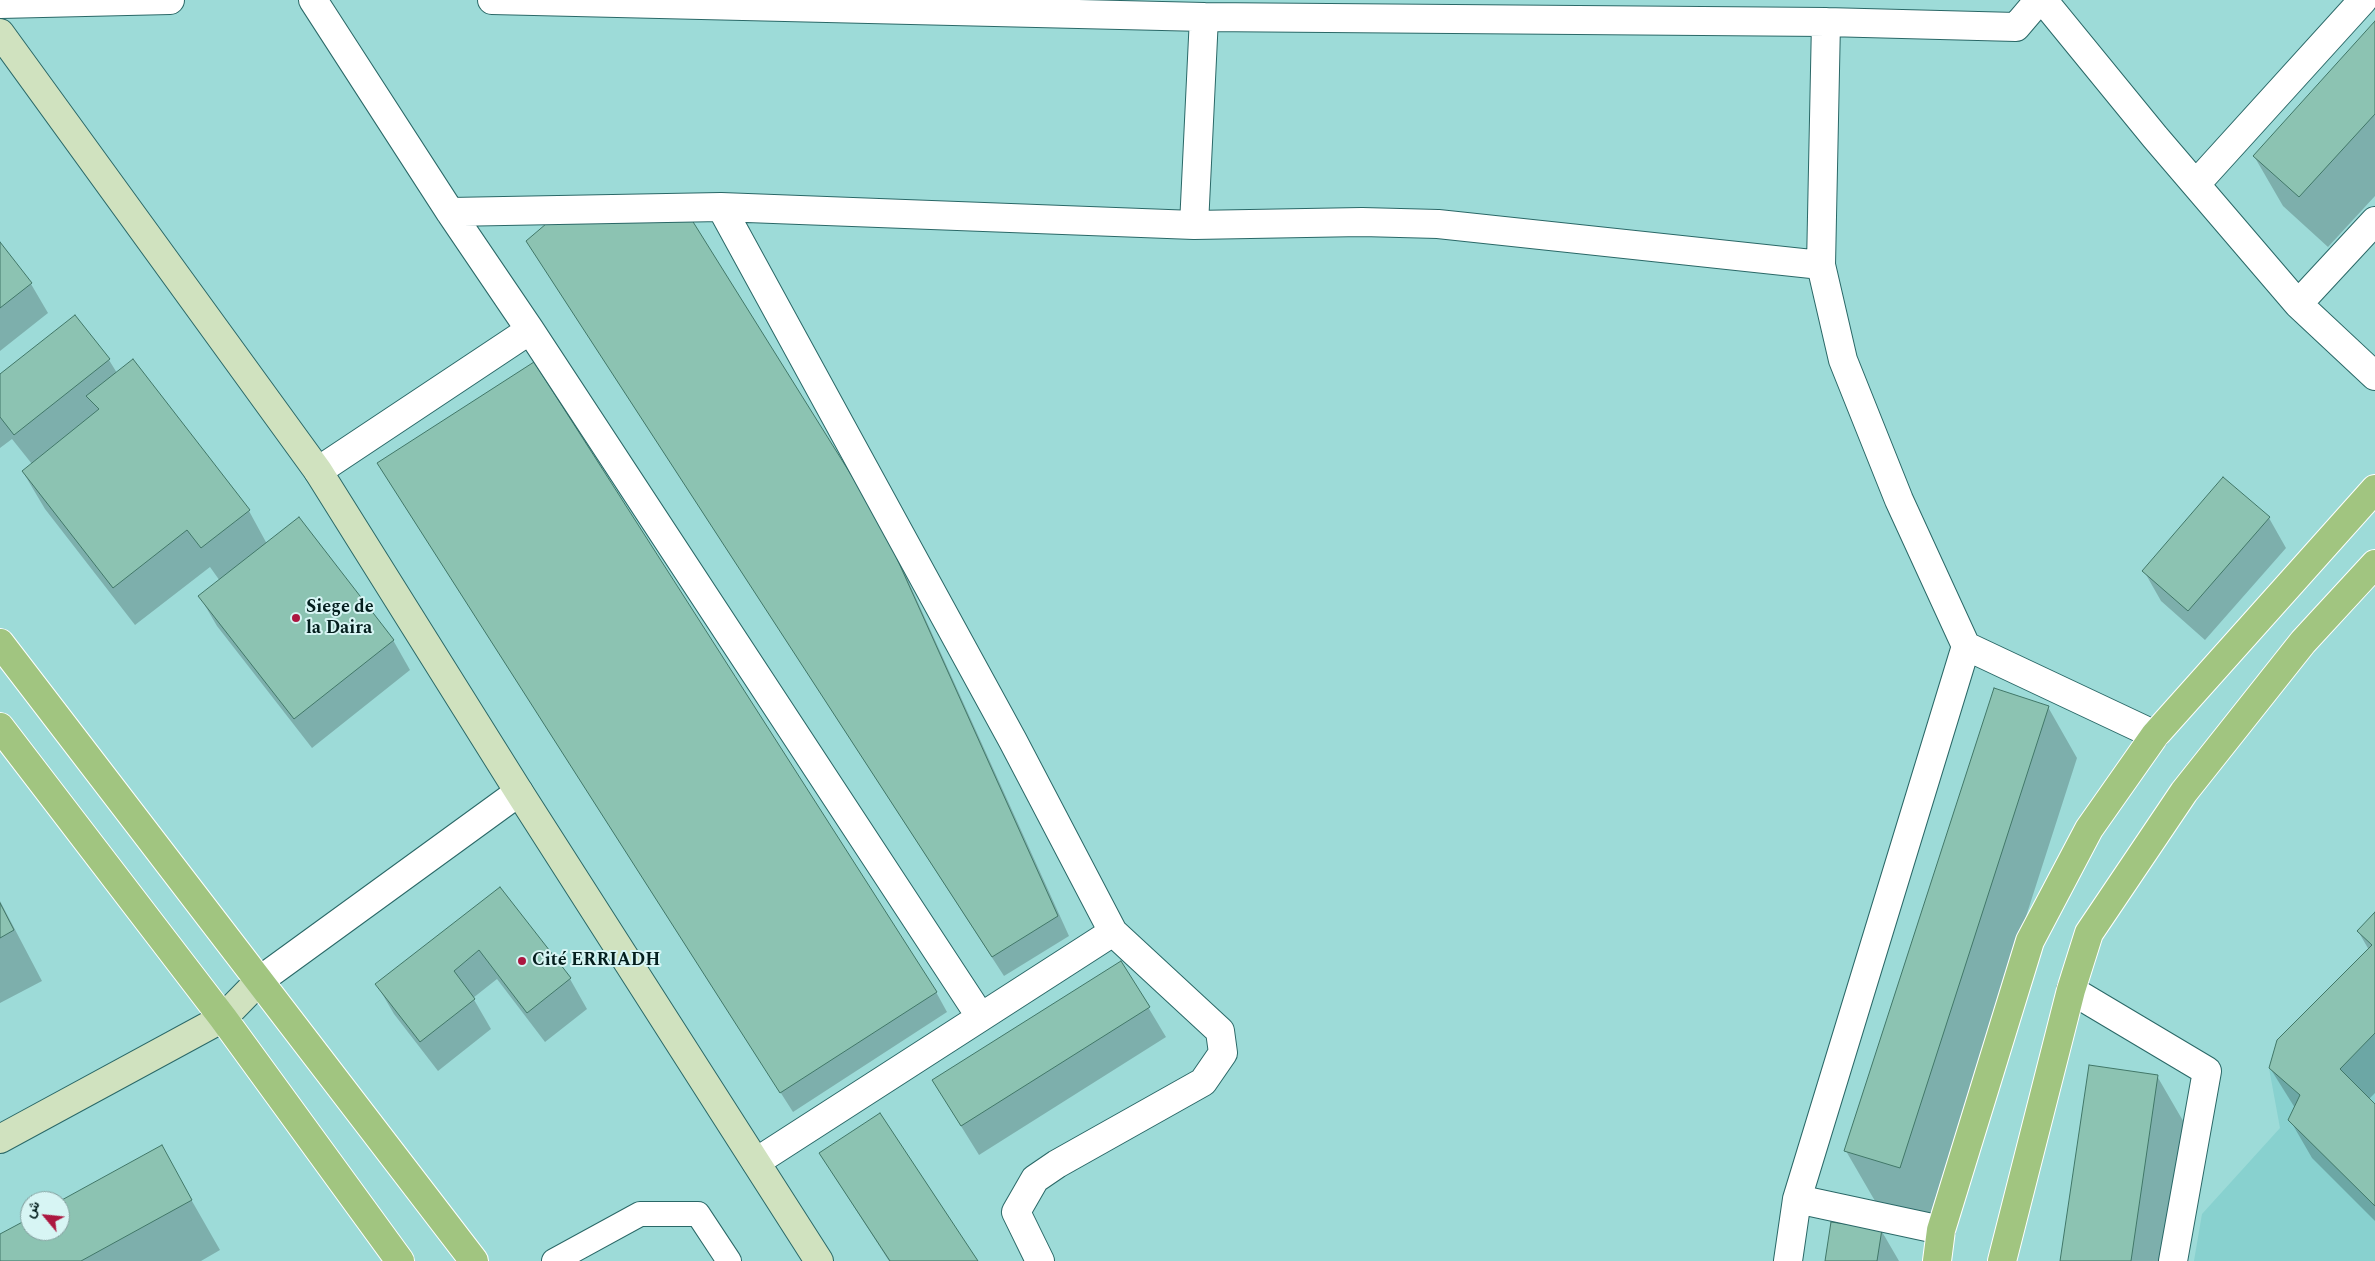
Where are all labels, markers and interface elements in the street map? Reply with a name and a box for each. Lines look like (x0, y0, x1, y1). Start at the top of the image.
place label: Siege de la Daira (306, 597, 374, 640)
marker: Siege de la Daira (290, 612, 302, 624)
place label: Cité ERRIADH (532, 950, 660, 972)
marker: Cité ERRIADH (516, 955, 528, 967)
north arrow (20, 1191, 70, 1241)
text: ش (19, 1197, 45, 1222)

